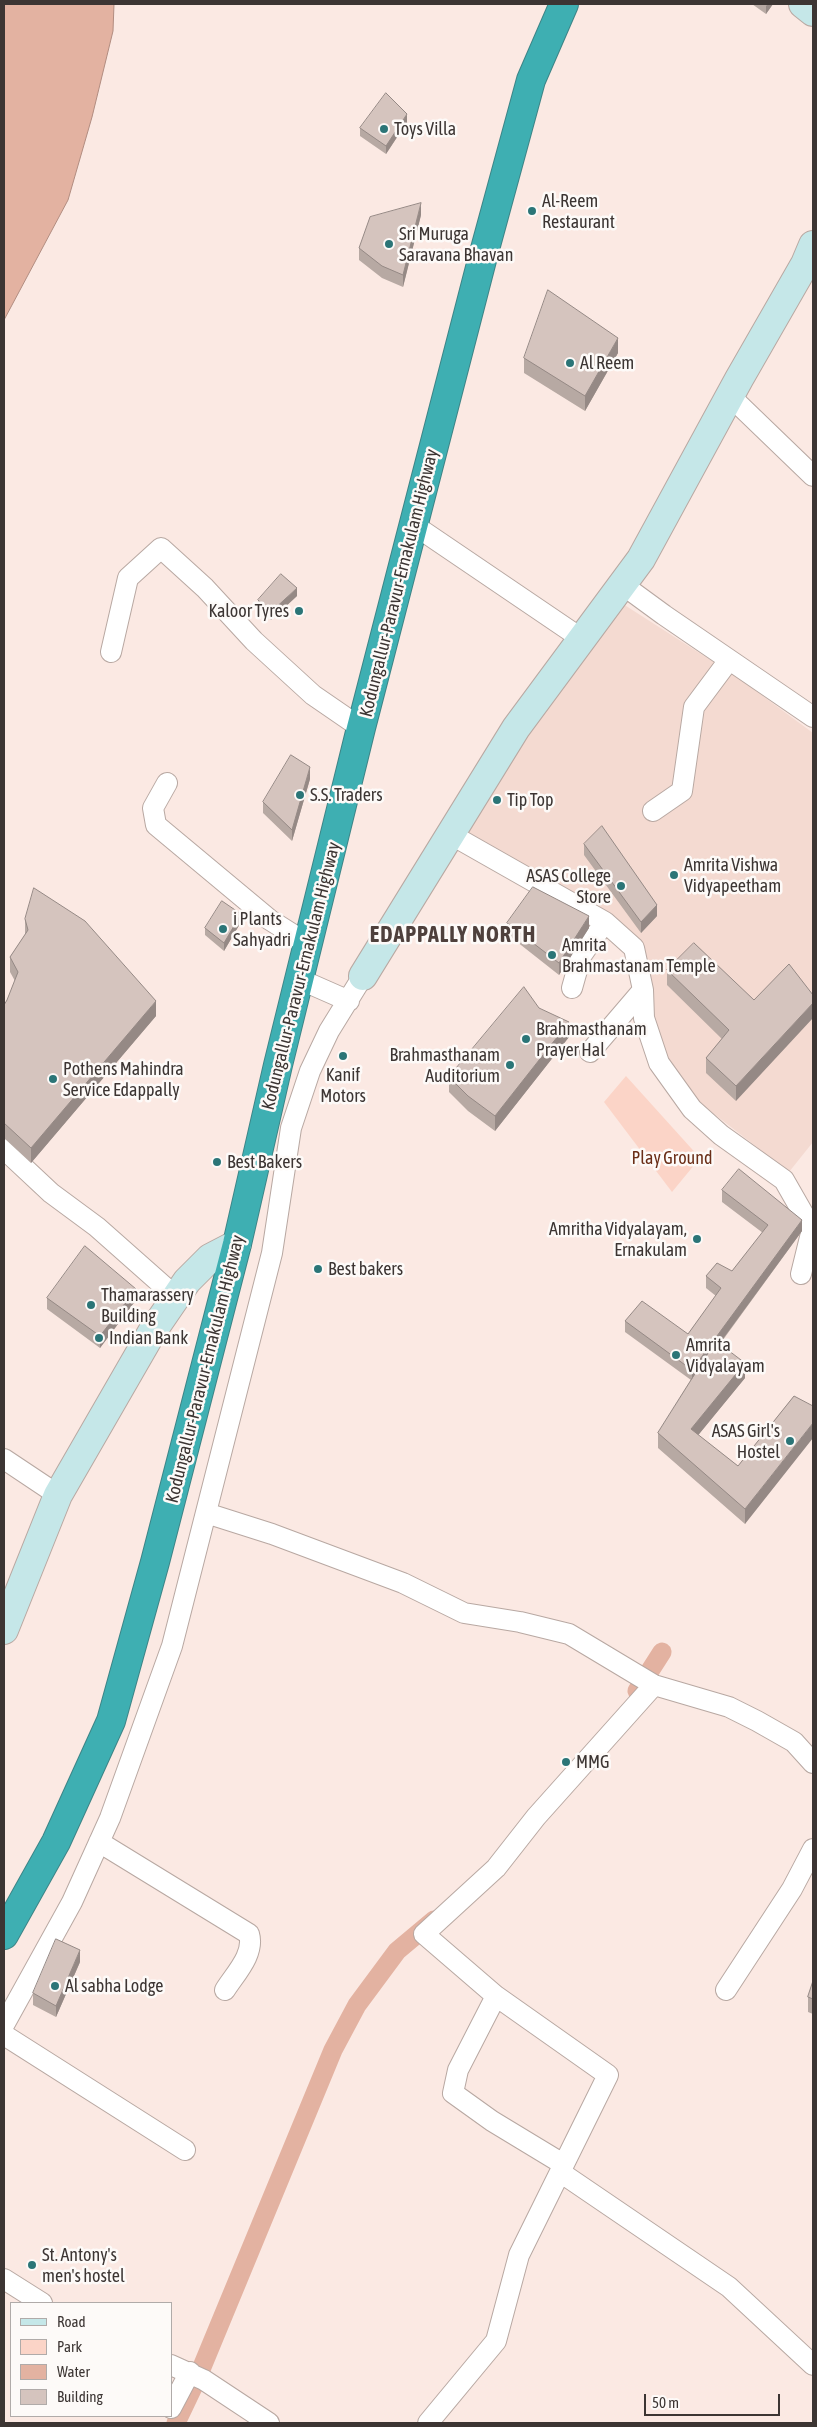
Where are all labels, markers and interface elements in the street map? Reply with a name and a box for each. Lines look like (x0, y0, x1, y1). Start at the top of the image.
place label: Toys Villa (394, 118, 456, 140)
marker: Toys Villa (378, 123, 390, 135)
place label: Al-Reem Restaurant (542, 190, 615, 232)
marker: Al-Reem Restaurant (526, 205, 538, 217)
place label: Sri Muruga Saravana Bhavan (399, 223, 513, 266)
marker: Sri Muruga Saravana Bhavan (383, 238, 395, 250)
place label: Al Reem (580, 352, 634, 374)
marker: Al Reem (564, 357, 576, 369)
street label: Kodungallur-Paravur-Ernakulam Highway (355, 447, 443, 719)
place label: Kaloor Tyres (208, 600, 289, 622)
marker: Kaloor Tyres (293, 605, 305, 617)
place label: S.S. Traders (310, 784, 383, 806)
marker: S.S. Traders (294, 789, 306, 801)
place label: Tip Top (507, 789, 553, 811)
marker: Tip Top (491, 794, 503, 806)
street label: Kodungallur-Paravur-Ernakulam Highway (257, 840, 345, 1112)
place label: Amrita Vishwa Vidyapeetham (684, 854, 781, 896)
place label: ASAS College Store (526, 865, 611, 908)
marker: Amrita Vishwa Vidyapeetham (668, 869, 680, 881)
marker: ASAS College Store (615, 880, 627, 892)
place label: i Plants Sahyadri (233, 908, 291, 951)
district label: EDAPPALLY NORTH (368, 922, 538, 948)
marker: i Plants Sahyadri (217, 923, 229, 935)
place label: Amrita Brahmastanam Temple (562, 934, 716, 976)
marker: Amrita Brahmastanam Temple (546, 949, 558, 961)
place label: Brahmasthanam Prayer Hal (536, 1018, 647, 1060)
marker: Brahmasthanam Prayer Hal (520, 1033, 532, 1045)
place label: Brahmasthanam Auditorium (389, 1044, 500, 1086)
marker: Kanif Motors (337, 1050, 349, 1062)
place label: Pothens Mahindra Service Edappally (63, 1058, 184, 1100)
marker: Brahmasthanam Auditorium (504, 1059, 516, 1071)
place label: Kanif Motors (320, 1064, 366, 1106)
marker: Pothens Mahindra Service Edappally (47, 1073, 59, 1085)
park label: Play Ground (631, 1147, 713, 1169)
place label: Best Bakers (227, 1151, 302, 1173)
marker: Best Bakers (211, 1156, 223, 1168)
place label: Amritha Vidyalayam, Ernakulam (549, 1218, 687, 1260)
street label: Kodungallur-Paravur-Ernakulam Highway (161, 1233, 249, 1505)
marker: Amritha Vidyalayam, Ernakulam (691, 1233, 703, 1245)
place label: Best bakers (328, 1258, 403, 1280)
marker: Best bakers (312, 1263, 324, 1275)
place label: Thamarassery Building (101, 1284, 194, 1326)
marker: Thamarassery Building (85, 1299, 97, 1311)
place label: Indian Bank (109, 1327, 188, 1349)
marker: Indian Bank (93, 1332, 105, 1344)
place label: Amrita Vidyalayam (686, 1334, 765, 1376)
marker: Amrita Vidyalayam (670, 1349, 682, 1361)
place label: ASAS Girl's Hostel (712, 1420, 780, 1462)
marker: ASAS Girl's Hostel (784, 1435, 796, 1447)
place label: MMG (576, 1751, 610, 1773)
marker: MMG (560, 1756, 572, 1768)
place label: Al sabha Lodge (65, 1975, 163, 1997)
marker: Al sabha Lodge (49, 1980, 61, 1992)
place label: St. Antony's men's hostel (42, 2244, 125, 2286)
marker: St. Antony's men's hostel (26, 2259, 38, 2271)
legend (10, 2302, 172, 2417)
text: Road (57, 2313, 86, 2330)
text: Park (57, 2338, 82, 2355)
text: Water (57, 2363, 90, 2380)
scale bar (647, 2384, 783, 2416)
text: Building (57, 2388, 103, 2405)
text: 50 m (652, 2394, 679, 2411)

